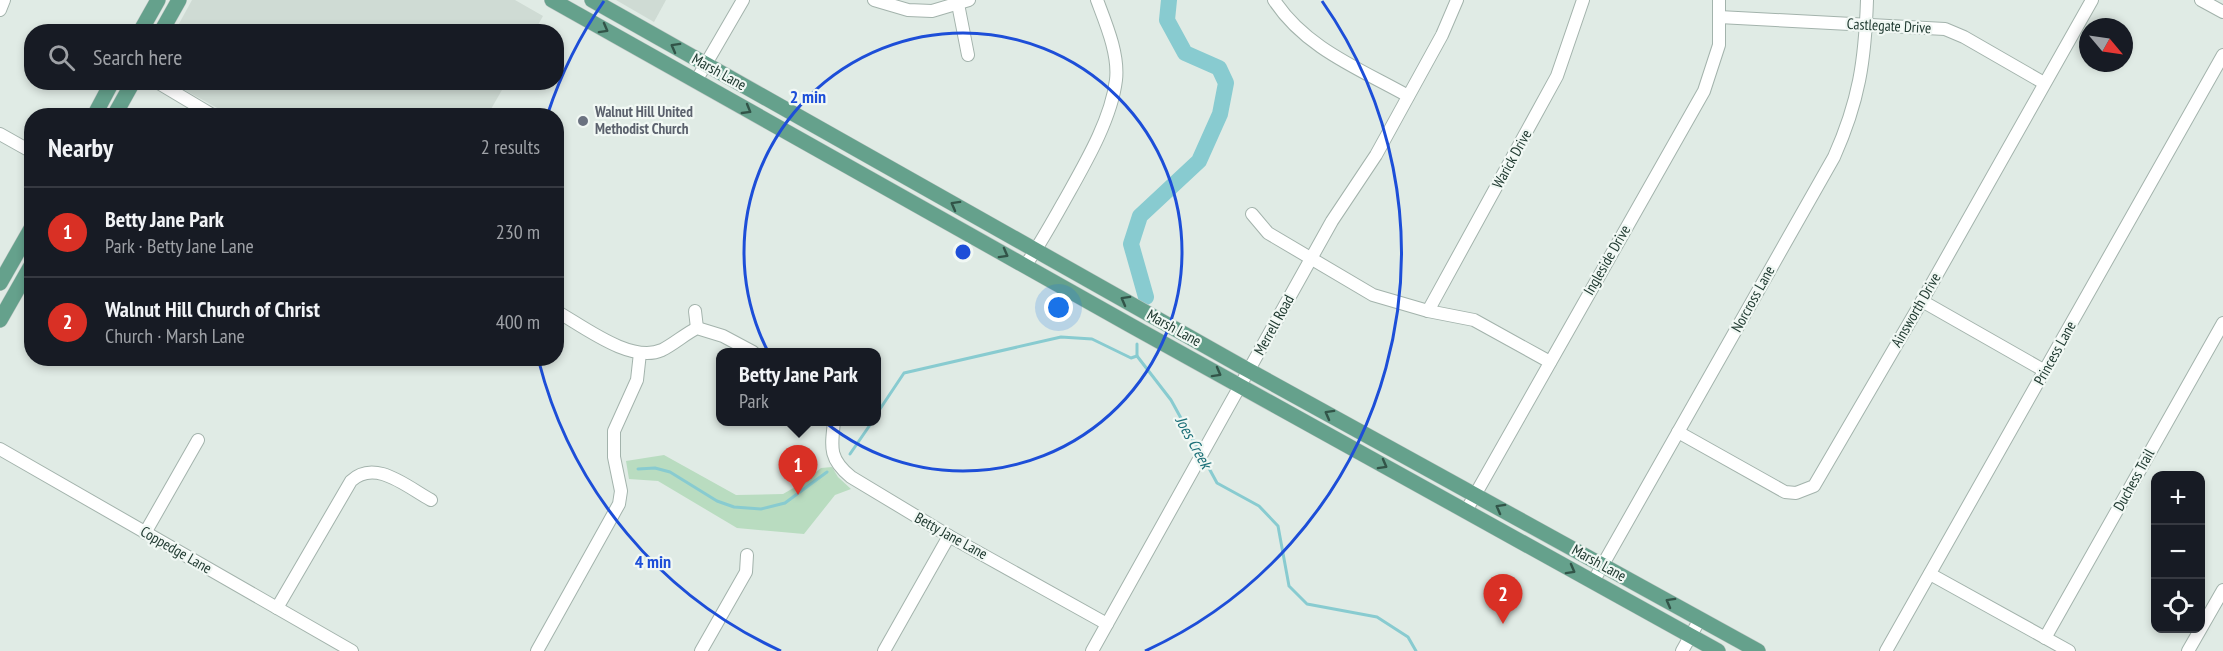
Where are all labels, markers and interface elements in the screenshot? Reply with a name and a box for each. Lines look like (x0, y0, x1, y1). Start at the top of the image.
street label: Castlegate Drive (1846, 14, 1932, 37)
north arrow (2079, 18, 2133, 72)
one-way arrow (598, 22, 608, 33)
search box (24, 24, 564, 90)
icon: search (45, 41, 78, 74)
text: Search here (93, 43, 182, 71)
one-way arrow (671, 43, 681, 54)
street label: Marsh Lane (689, 49, 750, 94)
text: 2 min (790, 85, 826, 108)
place label: Walnut Hill United Methodist Church (594, 102, 693, 138)
one-way arrow (741, 103, 751, 114)
marker: Walnut Hill United Methodist Church (576, 114, 590, 128)
street label: Warick Drive (1488, 126, 1535, 191)
text: Nearby (48, 131, 113, 164)
text: 2 results (481, 134, 540, 160)
one-way arrow (951, 200, 961, 212)
text: Betty Jane Park (105, 205, 224, 233)
text: 1 (63, 219, 72, 245)
text: 230 m (496, 219, 540, 245)
street label: Ingleside Drive (1579, 221, 1634, 298)
text: Park · Betty Jane Lane (105, 233, 254, 259)
centre of rings (953, 242, 973, 262)
one-way arrow (998, 247, 1008, 258)
street label: Norcross Lane (1727, 262, 1778, 335)
street label: Ainsworth Drive (1887, 269, 1945, 350)
street label: Merrell Road (1249, 291, 1298, 358)
your location (1044, 293, 1073, 322)
text: Walnut Hill Church of Christ (105, 295, 320, 323)
one-way arrow (1121, 296, 1131, 308)
street label: Marsh Lane (1144, 305, 1205, 350)
text: 2 (63, 309, 72, 335)
text: 400 m (496, 309, 540, 335)
street label: Princess Lane (2029, 318, 2080, 388)
text: Church · Marsh Lane (105, 323, 245, 349)
popup (716, 348, 881, 426)
text: Betty Jane Park (739, 360, 858, 388)
one-way arrow (1211, 366, 1221, 377)
text: Park (739, 388, 769, 414)
one-way arrow (1325, 410, 1335, 421)
water label: Joes Creek (1171, 411, 1217, 473)
street label: Duchess Trail (2109, 445, 2159, 514)
pin: 1 (778, 446, 818, 495)
one-way arrow (1377, 458, 1387, 470)
map controls (2151, 471, 2205, 633)
button: + (2151, 471, 2205, 525)
one-way arrow (1495, 504, 1506, 516)
street label: Betty Jane Lane (912, 508, 991, 563)
street label: Coppedge Lane (137, 522, 215, 578)
button: − (2151, 525, 2205, 579)
street label: Marsh Lane (1569, 540, 1630, 585)
text: 4 min (635, 550, 671, 573)
one-way arrow (1565, 563, 1575, 574)
pin: 2 (1484, 574, 1522, 624)
button: locate (2151, 579, 2205, 633)
one-way arrow (1666, 598, 1677, 610)

